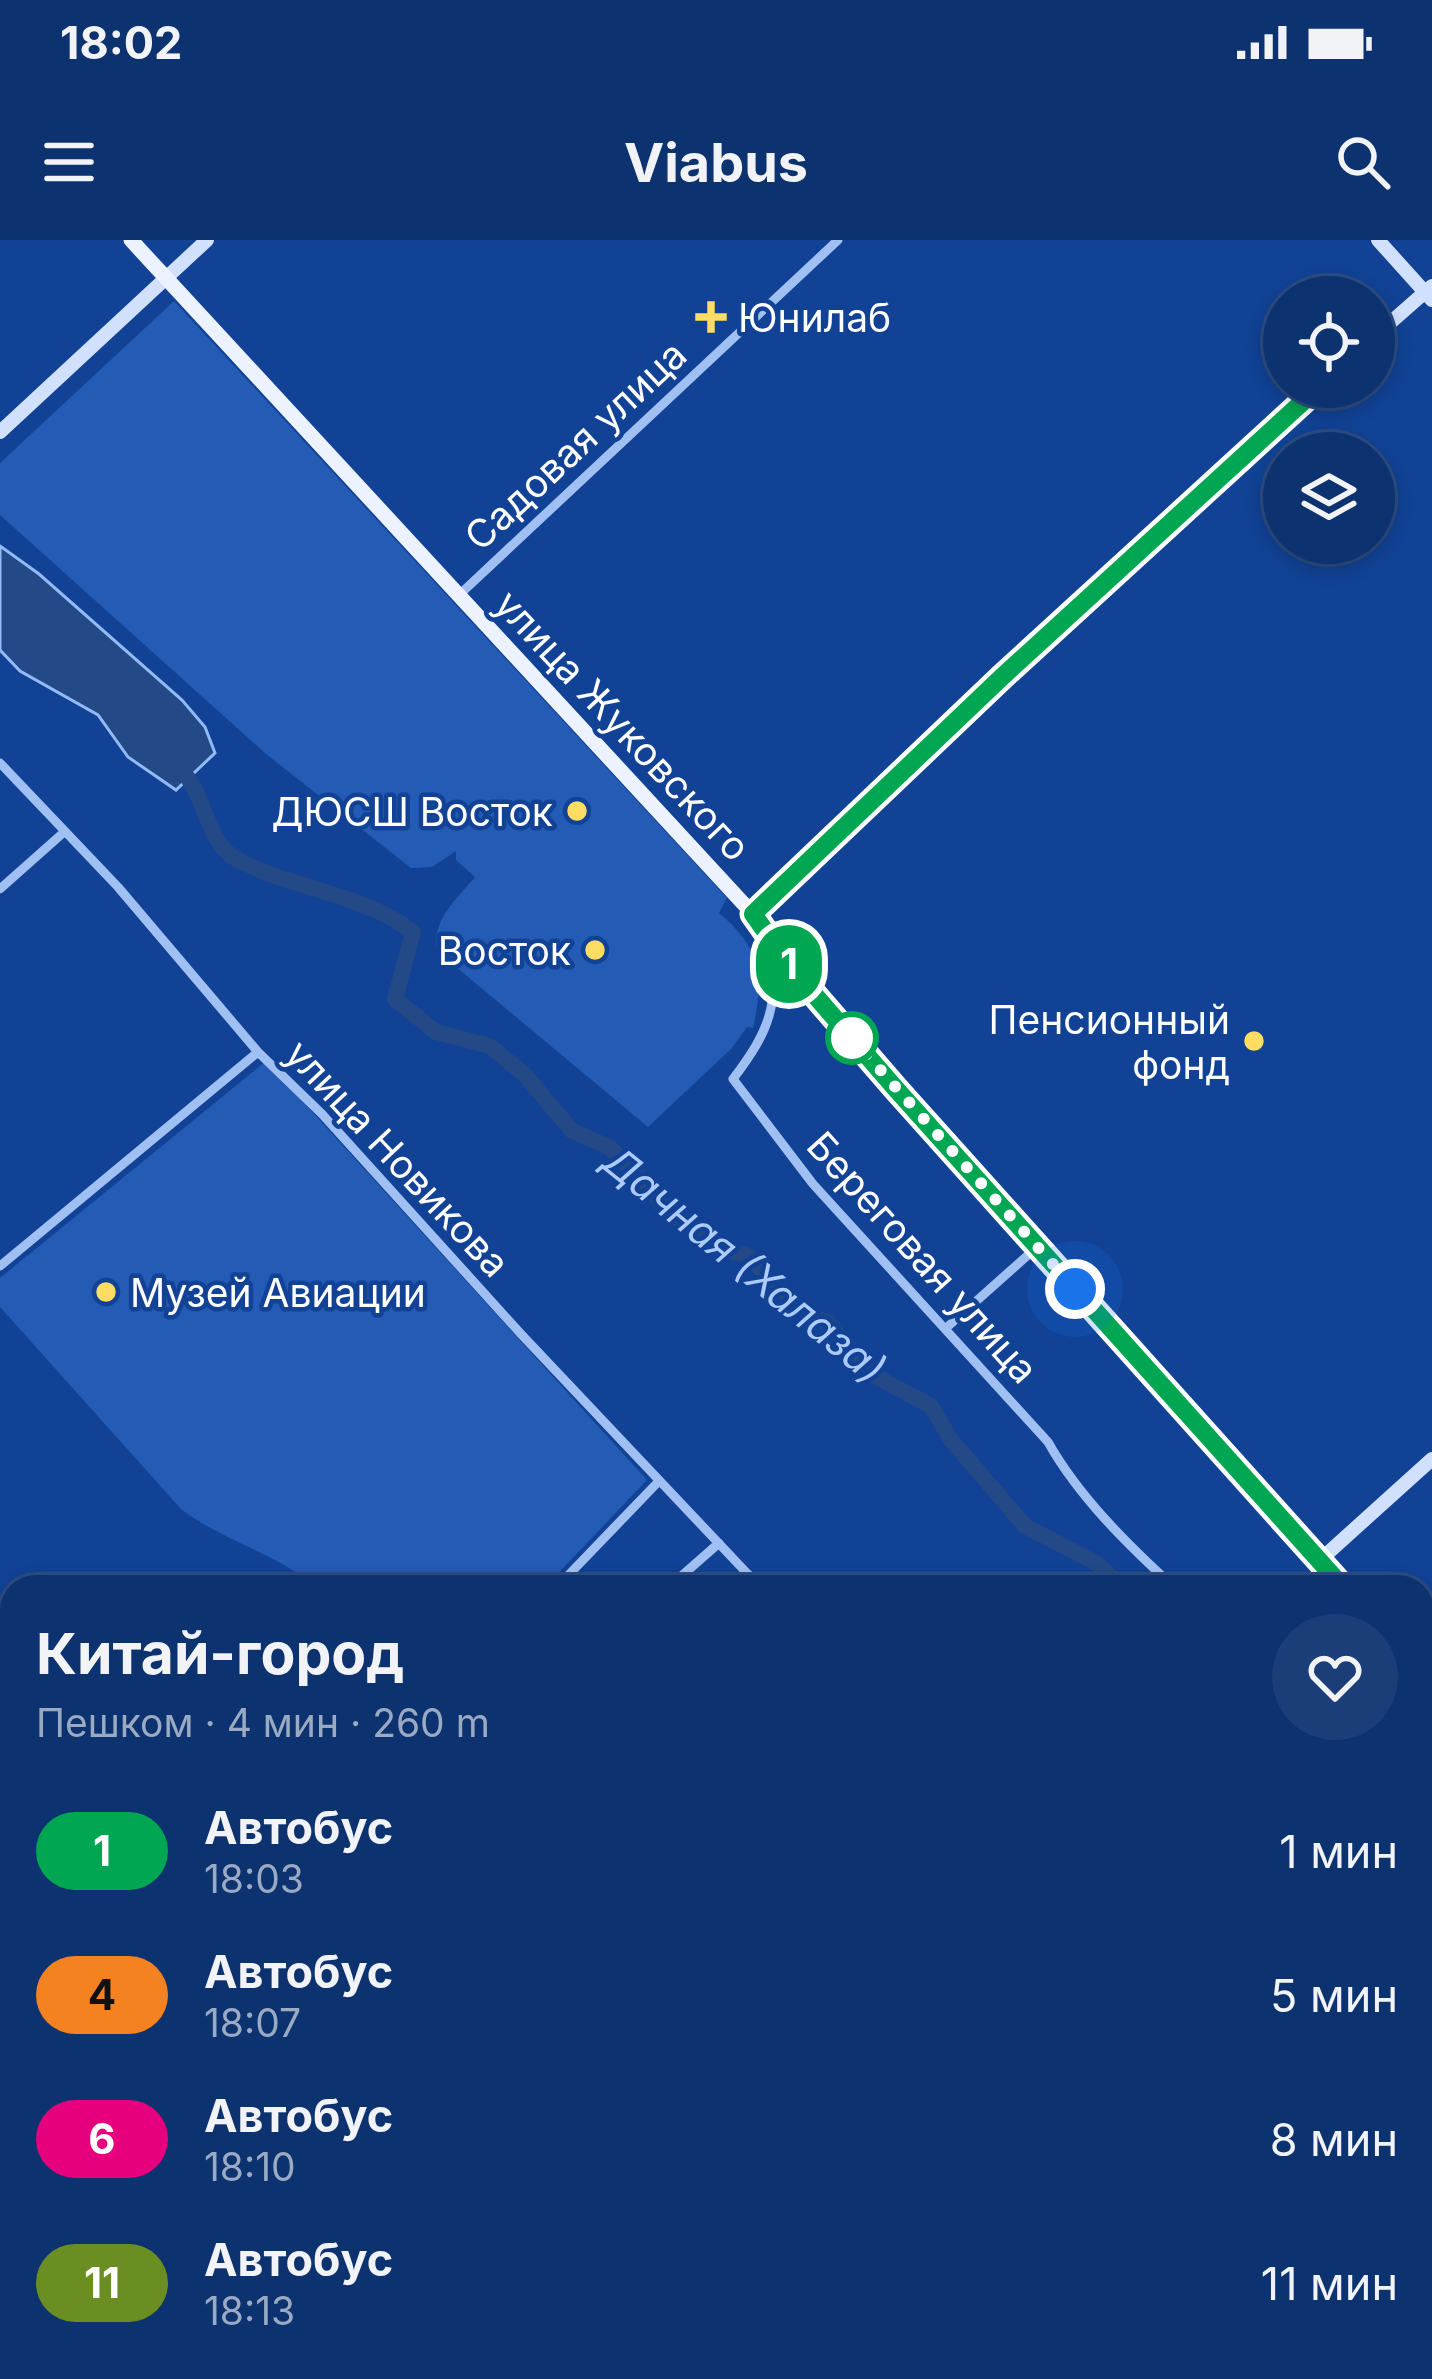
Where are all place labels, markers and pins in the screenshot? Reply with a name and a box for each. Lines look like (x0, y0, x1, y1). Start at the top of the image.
place label: Юнилаб (738, 294, 891, 341)
marker: Юнилаб (695, 301, 727, 333)
place label: ДЮСШ Восток (271, 788, 553, 835)
marker: ДЮСШ Восток (564, 798, 590, 824)
place label: Восток (438, 927, 571, 974)
marker: Восток (582, 937, 608, 963)
place label: Пенсионный фонд (989, 996, 1230, 1088)
unlabelled marker (827, 1013, 877, 1063)
marker: Пенсионный фонд (1241, 1028, 1267, 1054)
place label: Музей Авиации (130, 1269, 426, 1316)
marker: Музей Авиации (93, 1279, 119, 1305)

